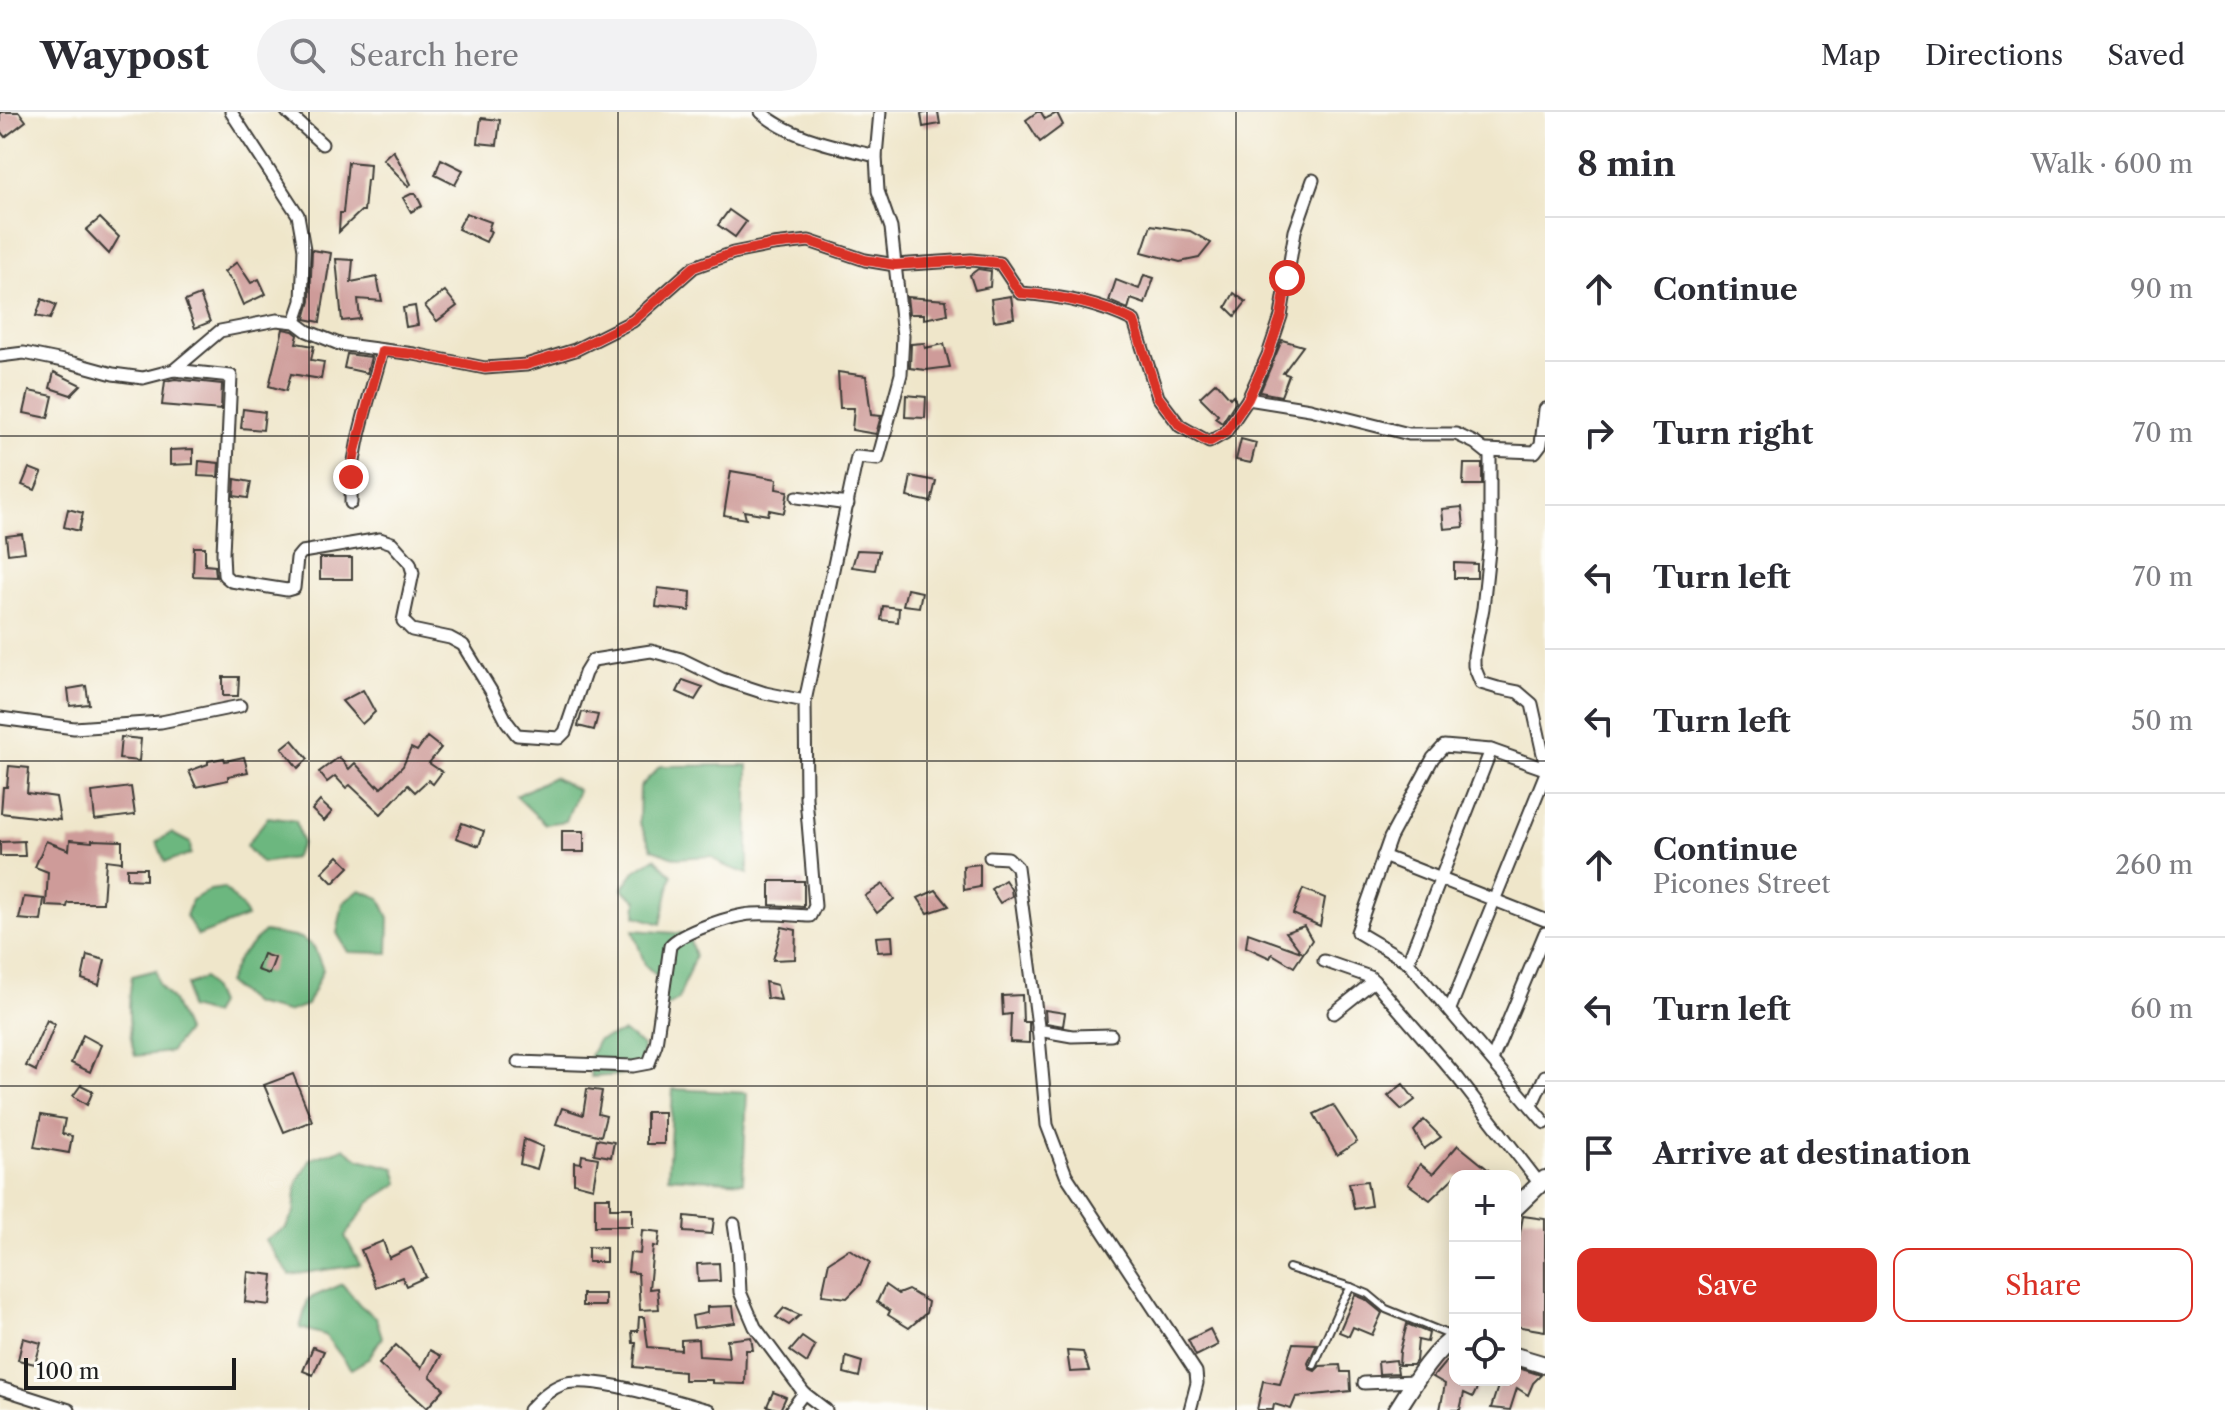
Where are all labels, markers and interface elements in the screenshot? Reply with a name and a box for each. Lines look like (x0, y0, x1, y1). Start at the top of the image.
search box (257, 19, 817, 91)
text: Waypost (40, 32, 209, 79)
icon: search (285, 33, 329, 77)
text: Search here (349, 37, 519, 74)
text: Map (1821, 38, 1881, 72)
text: Directions (1925, 38, 2063, 72)
text: Saved (2107, 38, 2185, 72)
text: 8 min (1577, 143, 1676, 185)
text: Walk · 600 m (2030, 148, 2193, 180)
route start (1269, 260, 1305, 296)
icon: ahead (1577, 267, 1621, 311)
text: Continue (1653, 271, 1798, 308)
text: 90 m (2130, 273, 2193, 305)
icon: right (1577, 411, 1621, 455)
text: Turn right (1653, 415, 1813, 452)
text: 70 m (2133, 417, 2193, 449)
route end (333, 459, 369, 495)
icon: left (1577, 555, 1621, 599)
text: Turn left (1653, 559, 1790, 596)
text: 70 m (2133, 561, 2193, 593)
icon: left (1577, 699, 1621, 743)
text: Turn left (1653, 703, 1790, 740)
text: 50 m (2131, 705, 2193, 737)
text: Continue (1653, 831, 1798, 868)
icon: ahead (1577, 843, 1621, 887)
text: 260 m (2115, 849, 2193, 881)
text: Picones Street (1653, 868, 1830, 900)
icon: left (1577, 987, 1621, 1031)
text: Turn left (1653, 991, 1790, 1028)
text: 60 m (2130, 993, 2193, 1025)
icon: arrive (1577, 1131, 1621, 1175)
text: Arrive at destination (1653, 1135, 1971, 1172)
map controls (1449, 1170, 1521, 1386)
button: + (1449, 1170, 1521, 1242)
button: − (1449, 1242, 1521, 1314)
button: Save (1577, 1248, 1877, 1322)
button: Share (1893, 1248, 2193, 1322)
button: locate (1449, 1314, 1521, 1386)
scale bar (24, 1354, 236, 1390)
text: 100 m (36, 1358, 99, 1385)

